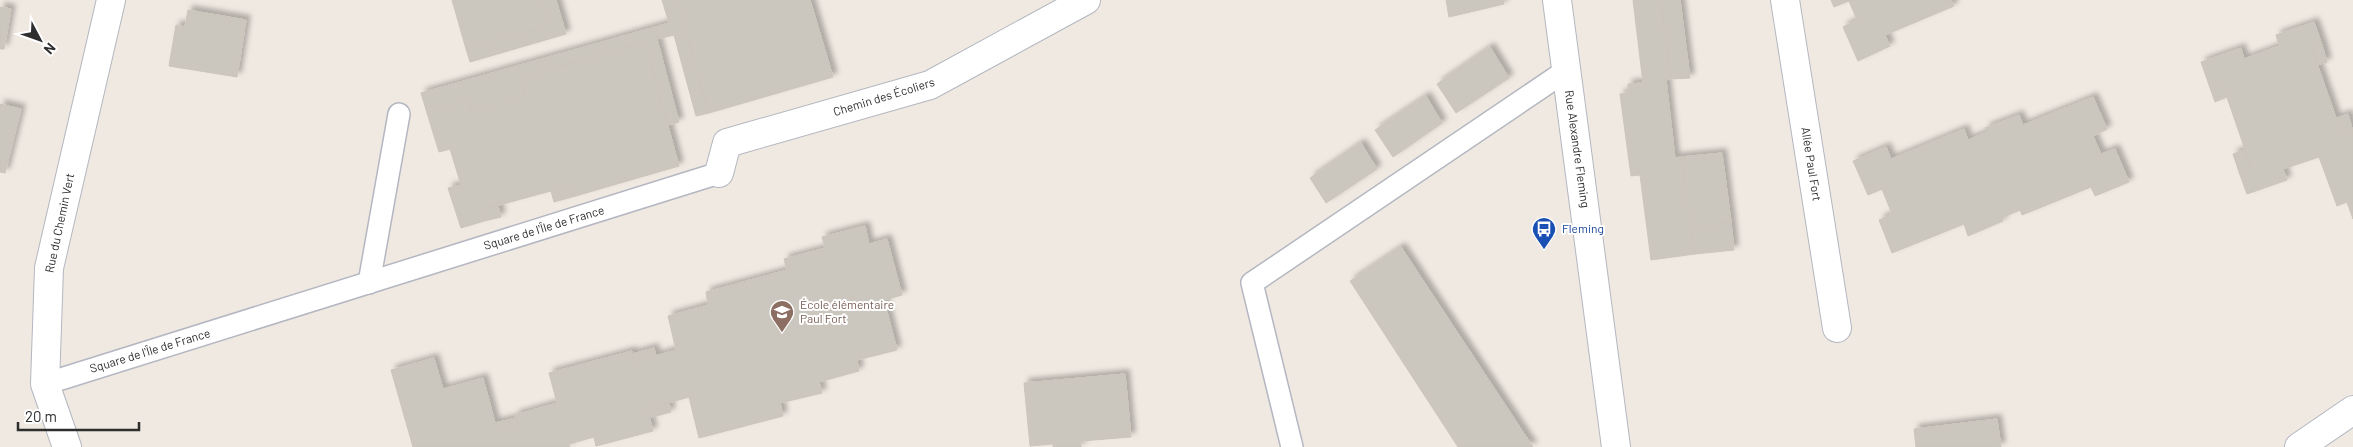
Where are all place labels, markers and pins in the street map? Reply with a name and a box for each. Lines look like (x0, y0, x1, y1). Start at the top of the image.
bus stop icon: Fleming (1531, 216, 1557, 250)
place label: Fleming (1562, 221, 1604, 235)
place label: École élémentaire Paul Fort (800, 297, 894, 325)
school or university icon: École élémentaire Paul Fort (769, 299, 795, 333)

